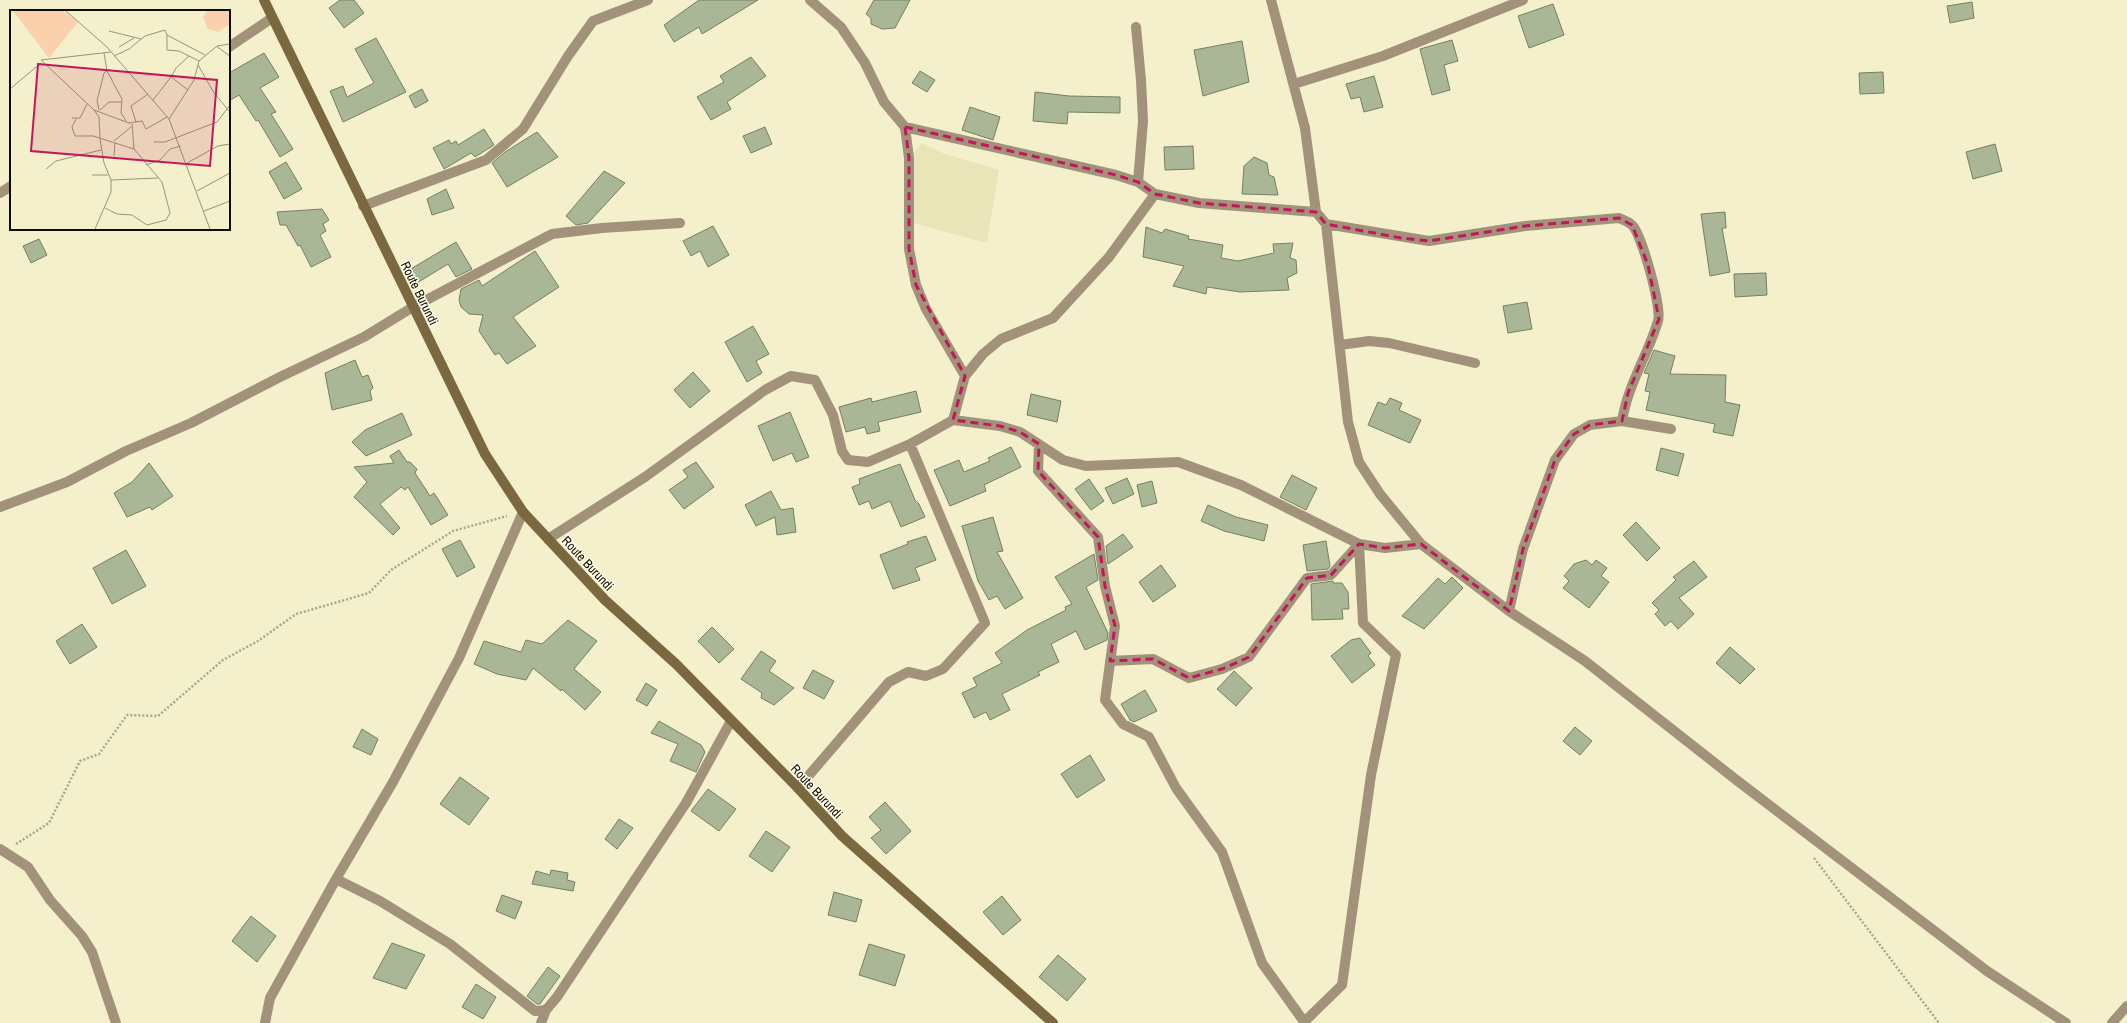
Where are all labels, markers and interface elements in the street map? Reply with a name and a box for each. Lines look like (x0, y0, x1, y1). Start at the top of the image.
inset map (10, 10, 230, 230)
street label: Route Burundi (397, 259, 442, 328)
street label: Route Burundi (558, 532, 617, 594)
street label: Route Burundi (787, 760, 846, 822)

